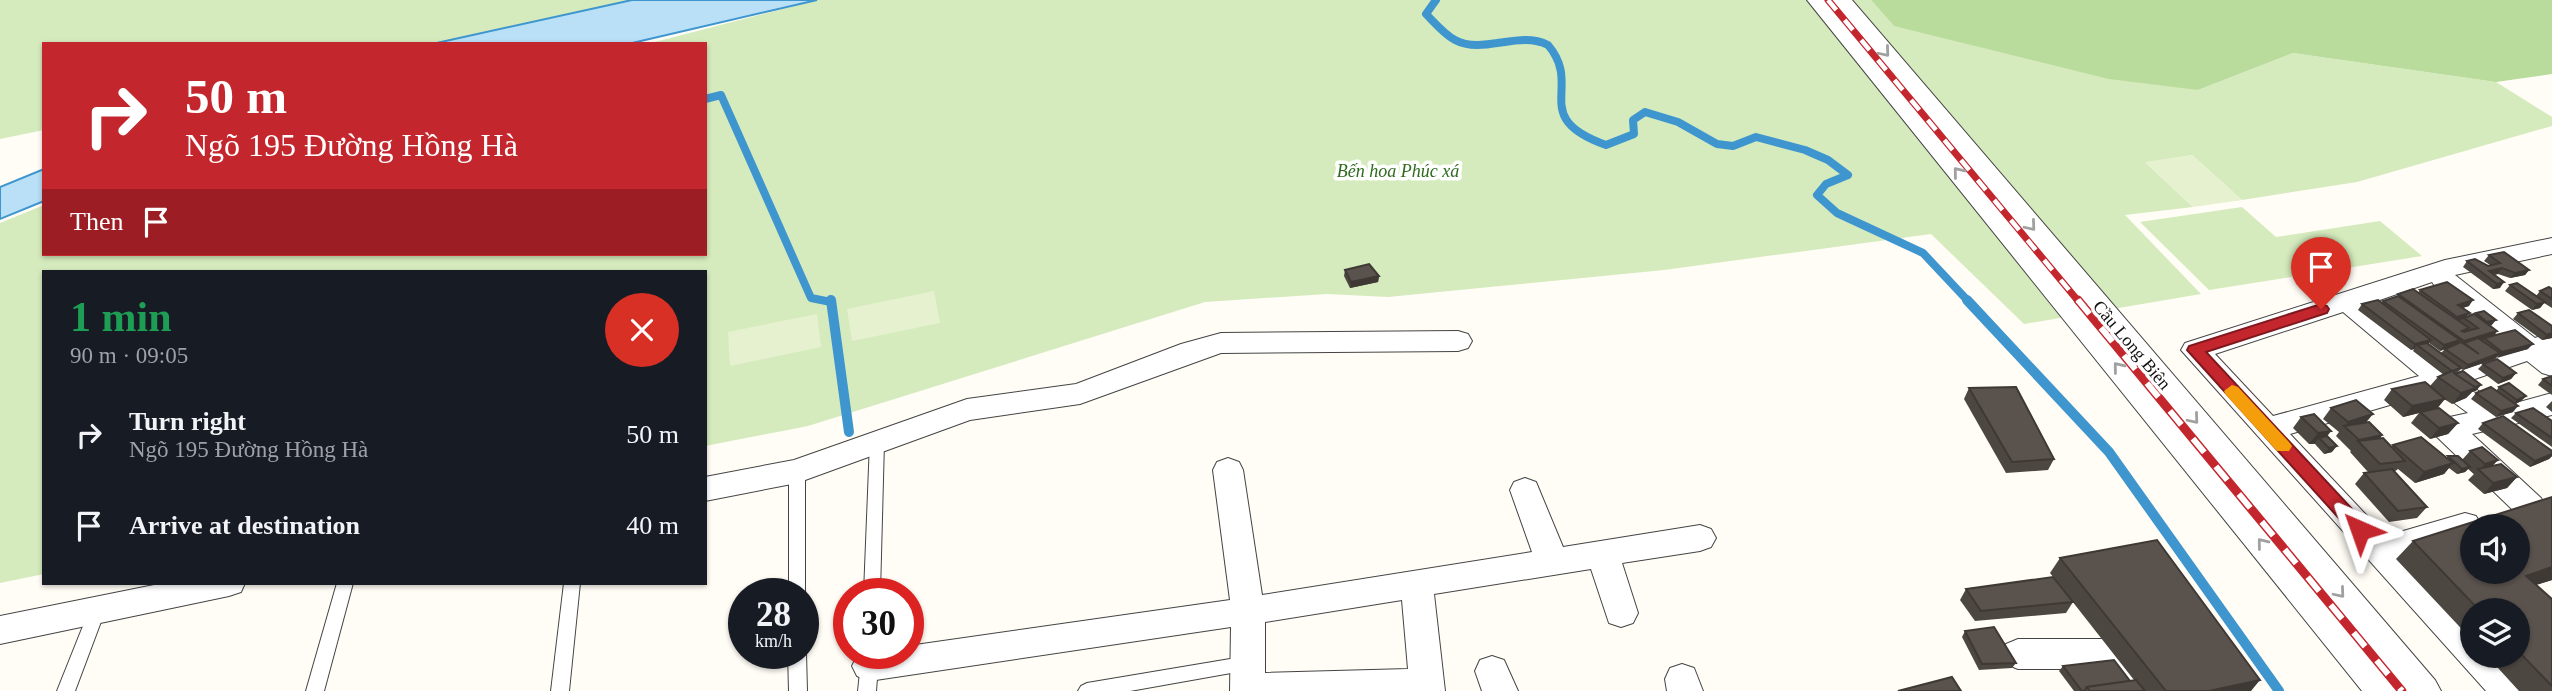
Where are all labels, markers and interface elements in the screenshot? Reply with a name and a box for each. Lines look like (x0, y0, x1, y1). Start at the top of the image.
one-way arrow (1877, 44, 1889, 57)
text: 50 m (185, 69, 287, 124)
icon: right (70, 70, 161, 161)
text: Ngõ 195 Đường Hồng Hà (185, 127, 518, 163)
park label: Bến hoa Phúc xá (1337, 161, 1459, 181)
one-way arrow (1954, 168, 1966, 181)
icon: arrive (137, 203, 175, 241)
text: Then (70, 207, 123, 236)
one-way arrow (2023, 218, 2035, 231)
pin (2291, 237, 2351, 309)
icon: arrive (2302, 248, 2340, 286)
button: close (605, 293, 679, 367)
text: 1 min (70, 294, 172, 340)
street label: Cầu Long Biên (2089, 296, 2175, 394)
text: 90 m · 09:05 (70, 343, 188, 368)
one-way arrow (2113, 363, 2126, 375)
text: Turn right (129, 407, 246, 436)
one-way arrow (2186, 410, 2198, 423)
icon: right (70, 416, 108, 454)
text: 50 m (626, 420, 679, 449)
text: Ngõ 195 Đường Hồng Hà (129, 437, 368, 462)
position arrow (2323, 493, 2397, 567)
icon: arrive (70, 507, 108, 545)
text: Arrive at destination (129, 511, 360, 540)
text: 40 m (626, 511, 679, 540)
map controls (2460, 514, 2530, 668)
button: sound (2460, 514, 2530, 584)
one-way arrow (2258, 539, 2270, 552)
speed limit sign: 30 (833, 578, 924, 669)
one-way arrow (2332, 584, 2344, 597)
text: 28 (756, 595, 791, 634)
button: layers (2460, 598, 2530, 668)
text: km/h (755, 631, 792, 651)

